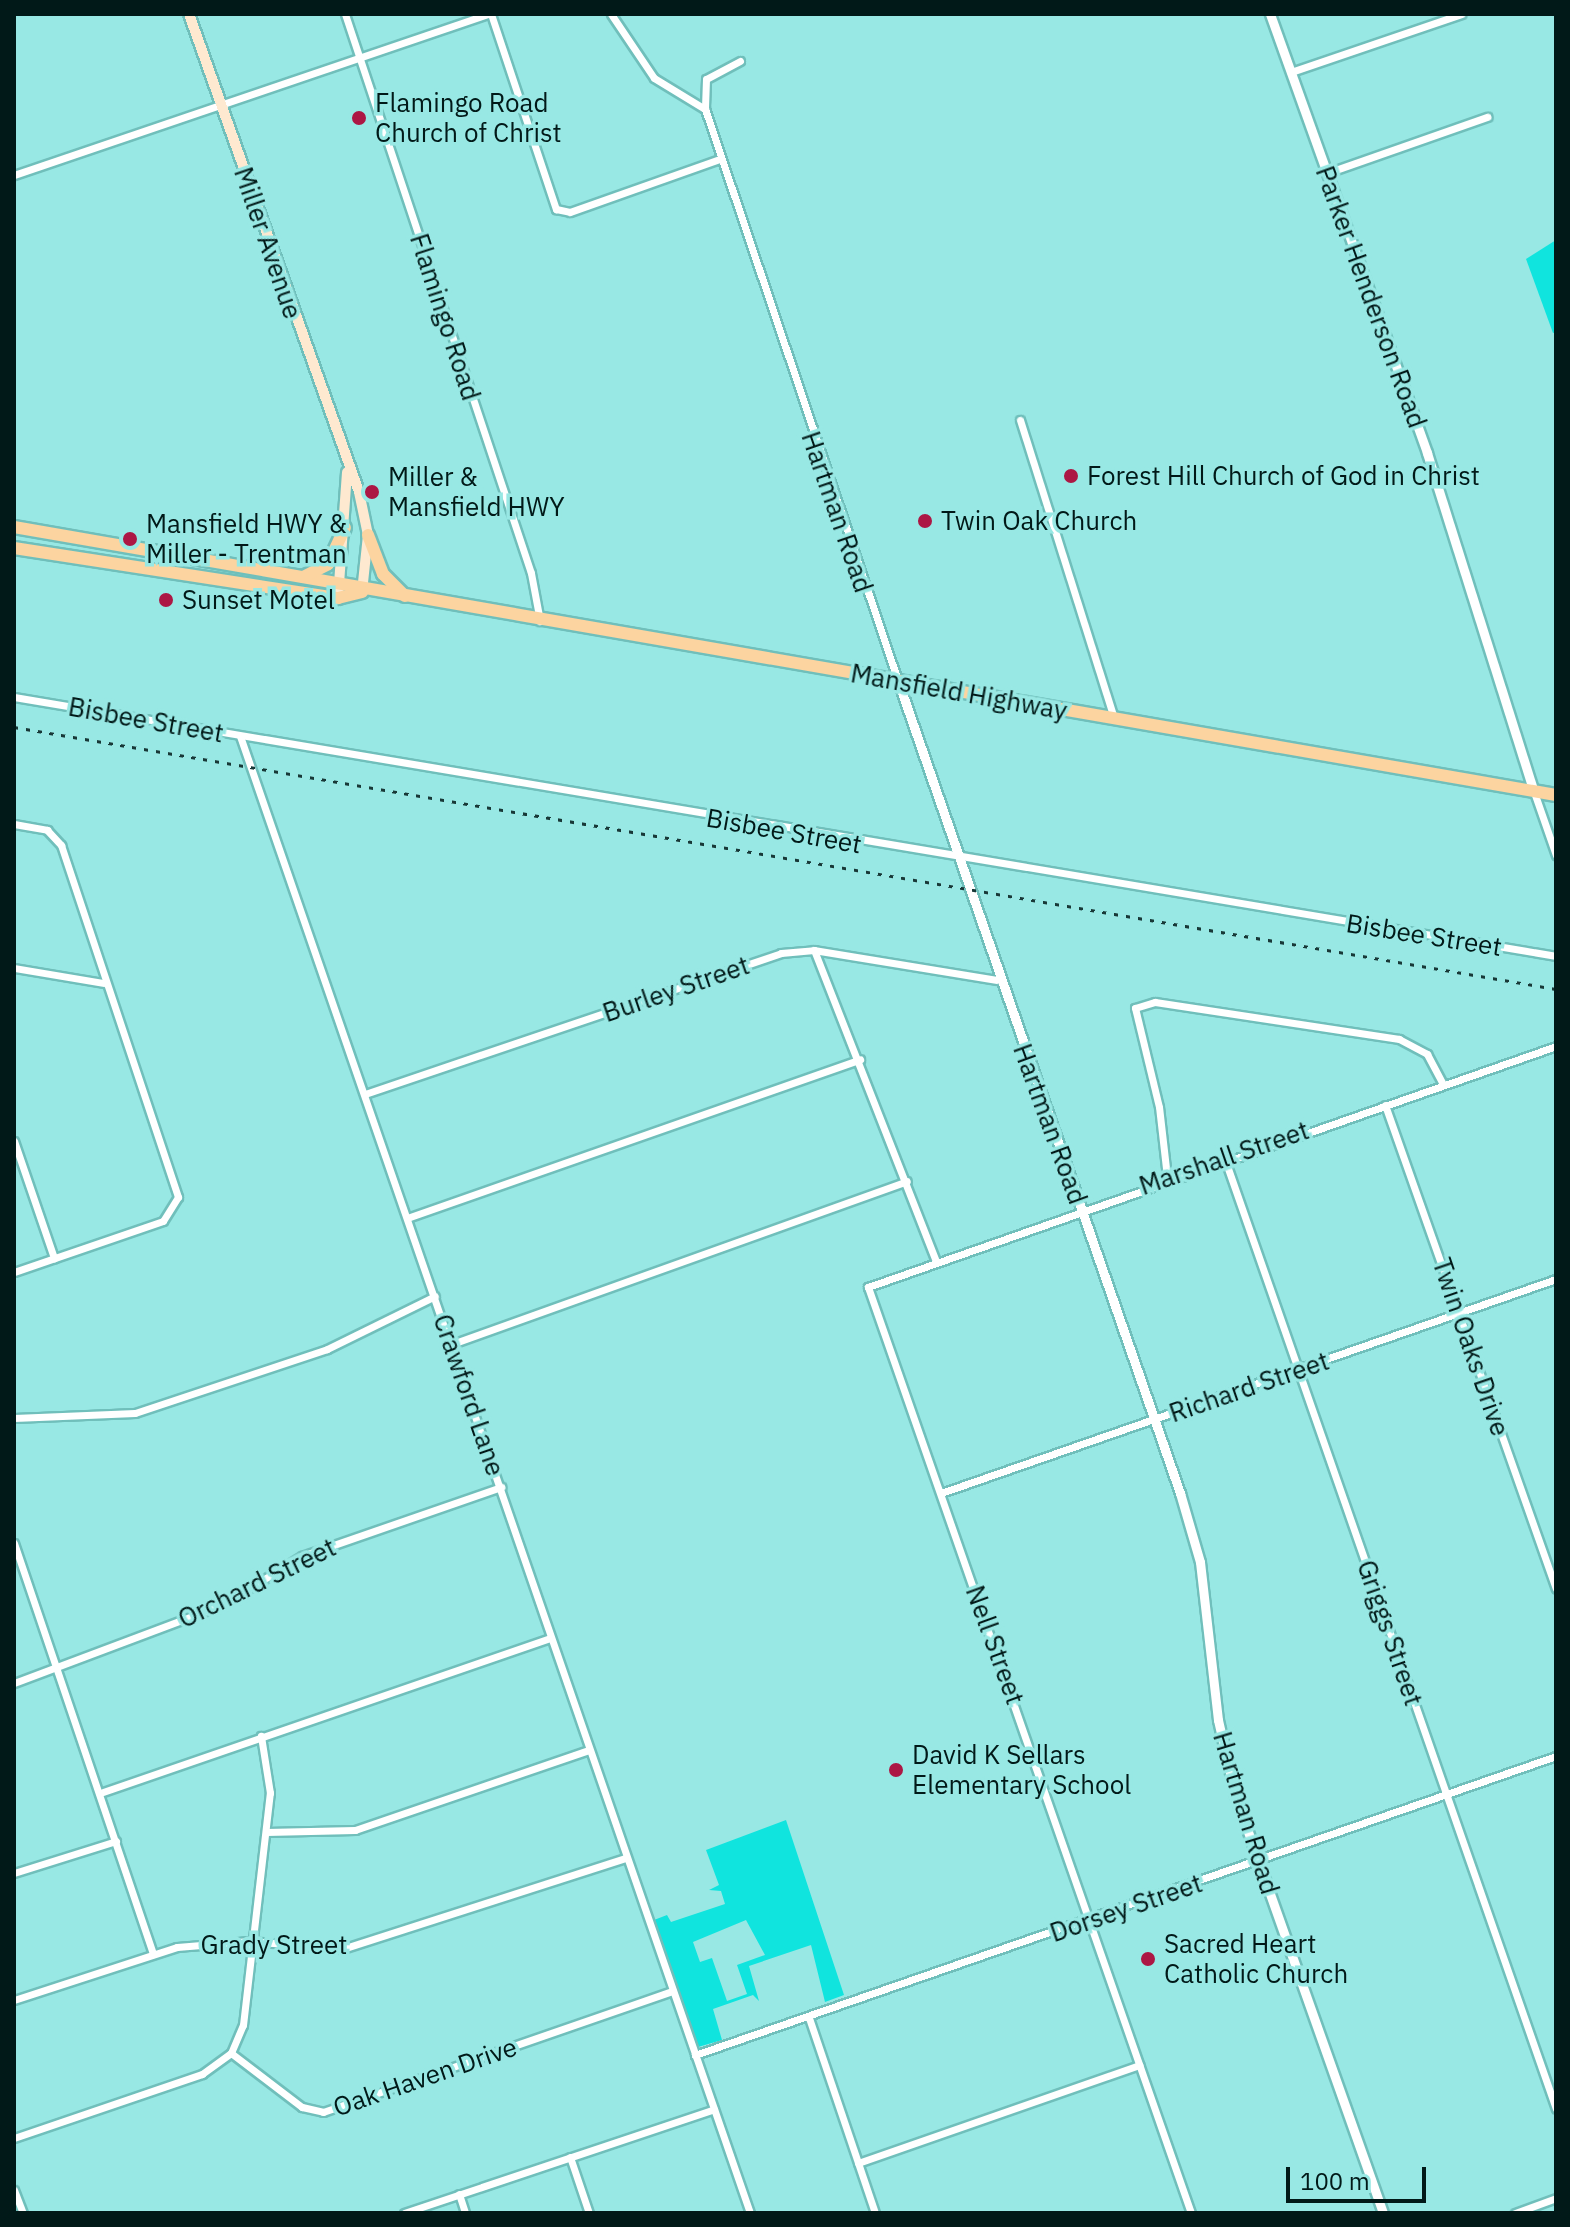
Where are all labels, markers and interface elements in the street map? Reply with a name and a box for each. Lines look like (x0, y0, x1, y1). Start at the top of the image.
place label: Flamingo Road Church of Christ (375, 87, 562, 148)
marker: Flamingo Road Church of Christ (350, 109, 368, 127)
street label: Parker Henderson Road (1309, 162, 1433, 432)
street label: Miller Avenue (227, 163, 309, 323)
street label: Flamingo Road (403, 230, 487, 404)
street label: Hartman Road (795, 427, 879, 597)
place label: Forest Hill Church of God in Christ (1087, 460, 1480, 492)
place label: Miller & Mansfield HWY (388, 461, 565, 522)
marker: Forest Hill Church of God in Christ (1062, 467, 1080, 485)
marker: Miller & Mansfield HWY (363, 483, 381, 501)
place label: Twin Oak Church (941, 505, 1137, 537)
place label: Mansfield HWY & Miller - Trentman (146, 508, 347, 570)
marker: Twin Oak Church (916, 512, 934, 530)
marker: Mansfield HWY & Miller - Trentman (121, 530, 139, 548)
place label: Sunset Motel (182, 584, 335, 616)
marker: Sunset Motel (157, 591, 175, 609)
street label: Mansfield Highway (848, 658, 1070, 726)
street label: Bisbee Street (66, 691, 226, 749)
street label: Bisbee Street (704, 802, 864, 860)
street label: Bisbee Street (1344, 907, 1504, 963)
street label: Burley Street (599, 949, 753, 1029)
street label: Hartman Road (1007, 1040, 1093, 1208)
street label: Marshall Street (1135, 1114, 1313, 1202)
street label: Twin Oaks Drive (1426, 1254, 1516, 1440)
street label: Crawford Lane (427, 1310, 511, 1480)
street label: Richard Street (1165, 1345, 1333, 1429)
street label: Orchard Street (173, 1531, 341, 1635)
street label: Griggs Street (1351, 1556, 1429, 1710)
street label: Nell Street (959, 1581, 1031, 1709)
street label: Hartman Road (1206, 1728, 1286, 1898)
place label: David K Sellars Elementary School (912, 1739, 1131, 1800)
marker: David K Sellars Elementary School (887, 1761, 905, 1779)
street label: Dorsey Street (1046, 1867, 1206, 1949)
place label: Sacred Heart Catholic Church (1164, 1928, 1348, 1990)
street label: Grady Street (201, 1929, 347, 1961)
marker: Sacred Heart Catholic Church (1139, 1950, 1157, 1968)
street label: Oak Haven Drive (329, 2031, 521, 2123)
scale bar (1290, 2151, 1430, 2201)
text: 100 m (1300, 2165, 1370, 2197)

